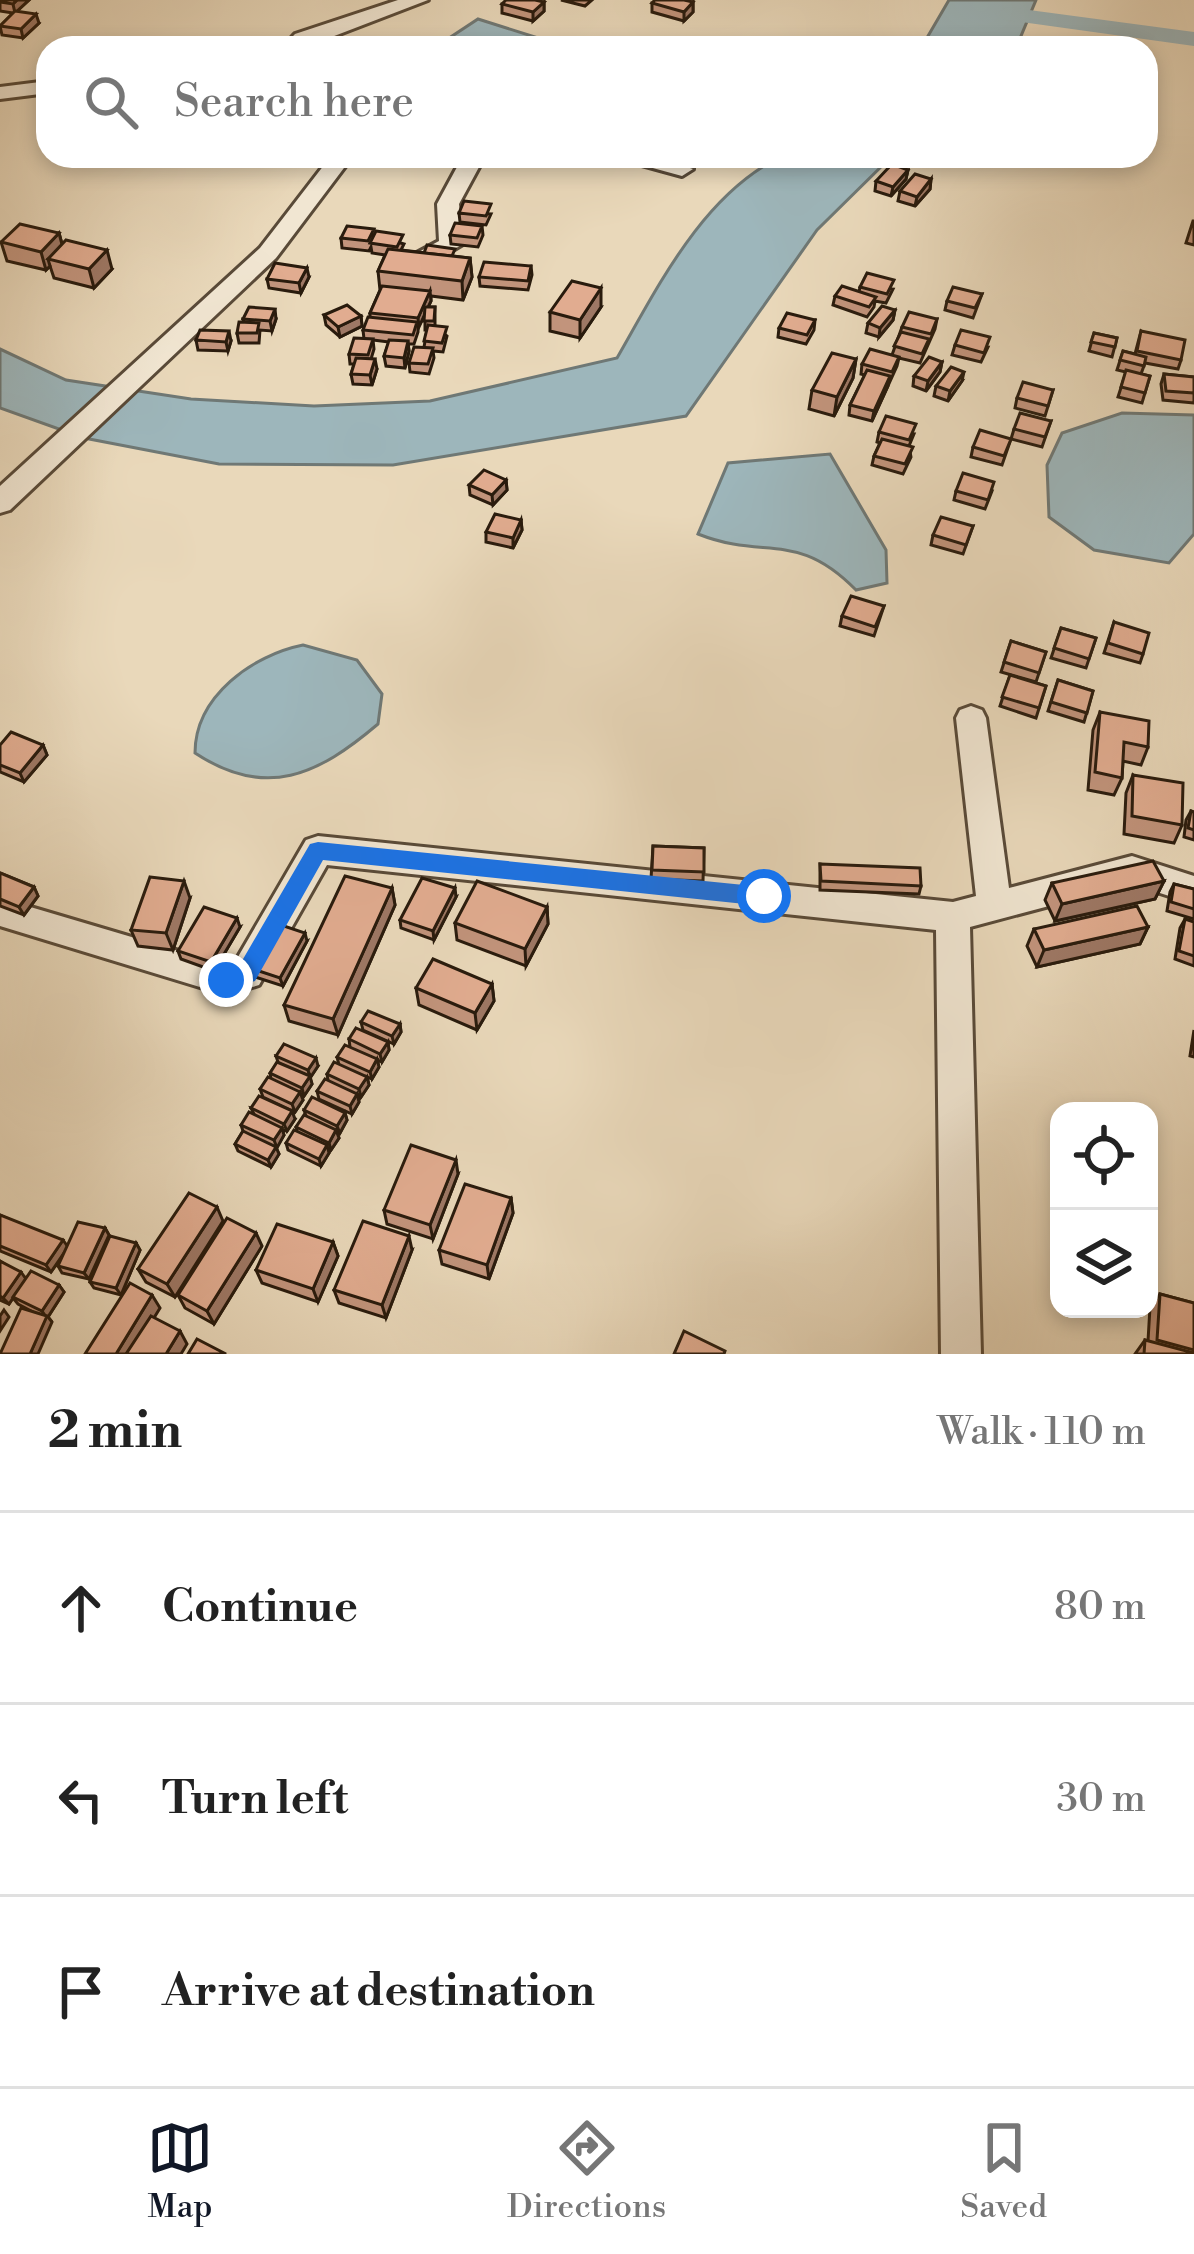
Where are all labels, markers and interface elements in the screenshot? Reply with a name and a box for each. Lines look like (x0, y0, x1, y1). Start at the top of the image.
search box (36, 36, 1158, 168)
icon: search (78, 69, 144, 135)
text: Search here (174, 74, 414, 131)
route start (737, 869, 791, 923)
route end (199, 953, 253, 1007)
map controls (1050, 1102, 1158, 1318)
button: locate (1050, 1102, 1158, 1210)
button: layers (1050, 1210, 1158, 1318)
text: 2 min (48, 1400, 182, 1464)
text: Walk · 110 m (937, 1408, 1146, 1457)
icon: ahead (48, 1575, 114, 1641)
text: Continue (162, 1579, 358, 1636)
text: 80 m (1054, 1583, 1146, 1632)
icon: left (48, 1767, 114, 1833)
text: Turn left (162, 1771, 348, 1828)
text: 30 m (1056, 1775, 1146, 1824)
icon: arrive (48, 1959, 114, 2025)
text: Arrive at destination (162, 1963, 595, 2020)
tab: Map (147, 2115, 213, 2228)
tab: Directions (507, 2115, 666, 2228)
tab: Saved (960, 2115, 1047, 2228)

